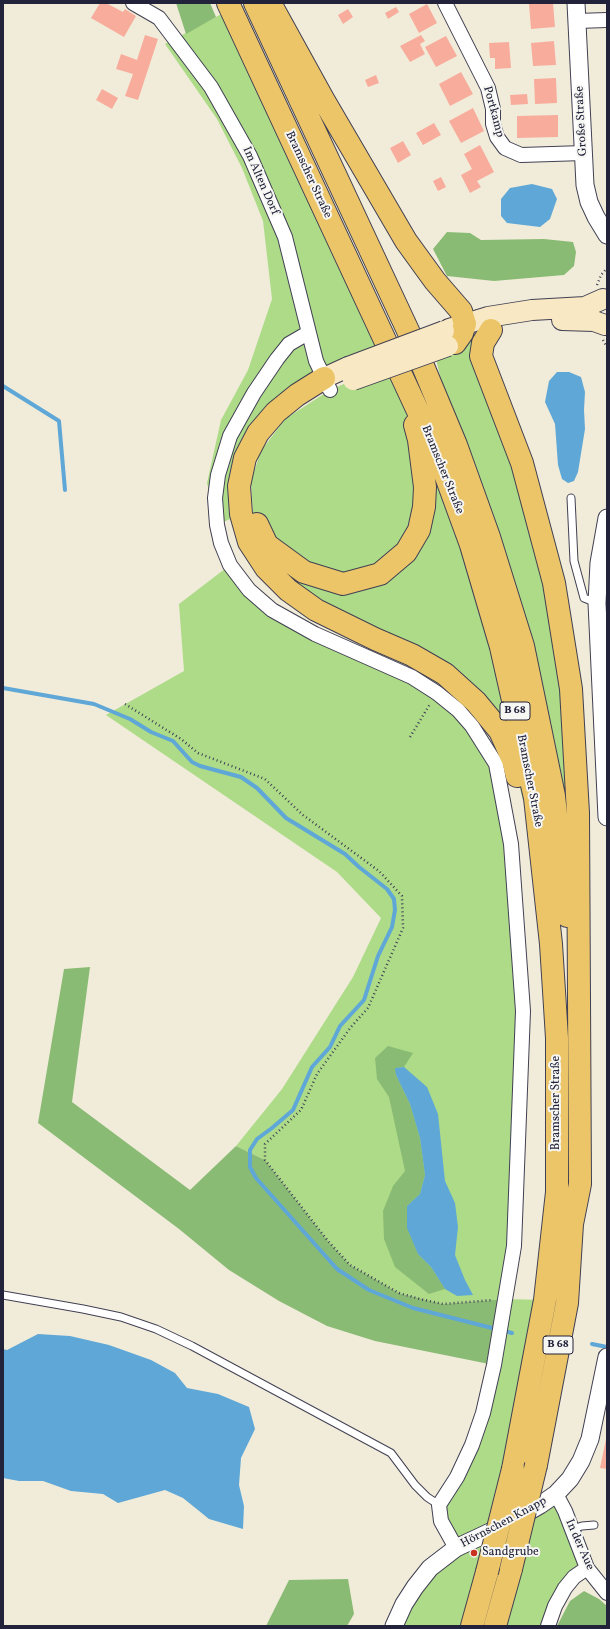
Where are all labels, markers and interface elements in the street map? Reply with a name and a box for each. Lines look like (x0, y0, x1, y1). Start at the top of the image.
street label: Portkamp (479, 85, 507, 139)
street label: Große Straße (573, 86, 591, 156)
street label: Bramscher Straße (282, 129, 334, 221)
street label: Im Alten Dorf (239, 145, 281, 217)
street label: Bramscher Straße (418, 424, 466, 516)
road number: B 68 (500, 702, 530, 720)
street label: Bramscher Straße (513, 733, 545, 829)
street label: Bramscher Straße (550, 1056, 564, 1150)
road number: B 68 (543, 1336, 573, 1354)
street label: Hörnschen Knapp (459, 1494, 549, 1552)
street label: In der Aue (561, 1517, 597, 1573)
place label: Sandgrube (482, 1546, 539, 1560)
marker: Sandgrube (469, 1548, 479, 1558)

